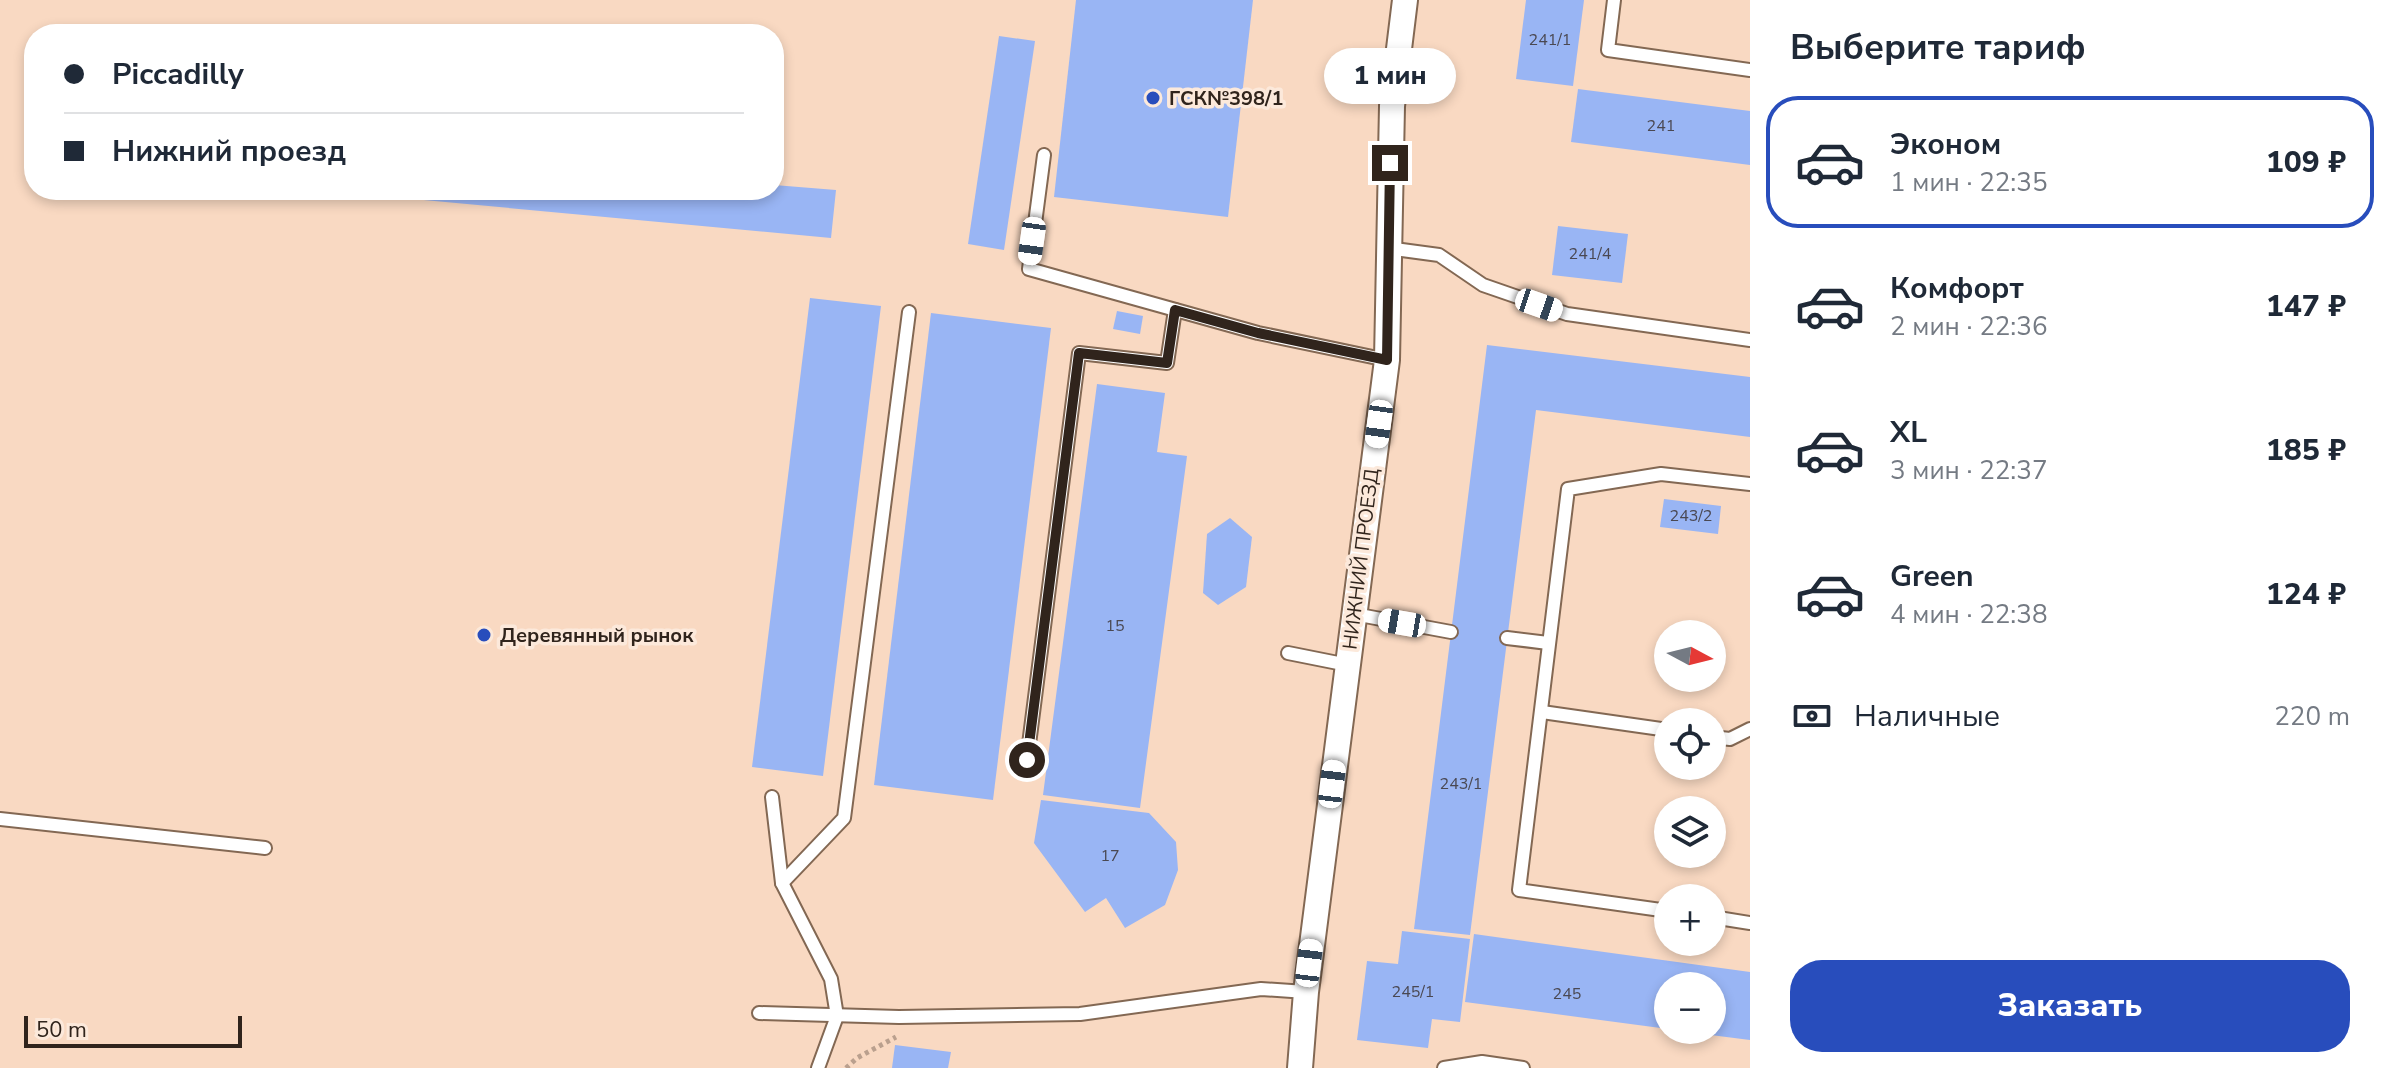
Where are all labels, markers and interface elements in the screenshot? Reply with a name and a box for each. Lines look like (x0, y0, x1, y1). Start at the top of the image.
text: Выберите тариф (1790, 23, 2086, 72)
house number: 241/1 (1529, 29, 1571, 51)
callout: 1 мин (1324, 47, 1456, 103)
text: Piccadilly (112, 54, 244, 95)
text: 1 мин (1353, 58, 1427, 93)
place label: ГСК№398/1 (1169, 85, 1283, 112)
marker: ГСК№398/1 (1144, 89, 1162, 107)
house number: 241 (1647, 115, 1675, 137)
text: Эконом (1890, 124, 2001, 165)
icon: car (1794, 126, 1866, 198)
text: Нижний проезд (112, 131, 346, 172)
text: 109 ₽ (2266, 142, 2346, 183)
route end (1372, 145, 1408, 181)
text: 1 мин · 22:35 (1890, 165, 2047, 200)
car (1017, 216, 1047, 266)
house number: 241/4 (1569, 243, 1612, 265)
text: Комфорт (1890, 268, 2024, 309)
icon: car (1794, 270, 1866, 342)
car (1512, 286, 1566, 324)
text: 147 ₽ (2266, 286, 2346, 327)
text: 2 мин · 22:36 (1890, 309, 2047, 344)
car (1364, 399, 1394, 449)
text: XL (1890, 412, 1927, 453)
icon: car (1794, 414, 1866, 486)
text: 185 ₽ (2266, 430, 2346, 471)
text: 3 мин · 22:37 (1890, 453, 2047, 488)
street label: НИЖНИЙ ПРОЕЗД (1336, 466, 1386, 651)
house number: 243/2 (1670, 505, 1712, 527)
text: Green (1890, 556, 1974, 597)
icon: car (1794, 558, 1866, 630)
text: 124 ₽ (2266, 574, 2346, 615)
text: 4 мин · 22:38 (1890, 597, 2047, 632)
car (1376, 607, 1428, 639)
house number: 15 (1105, 615, 1125, 637)
north arrow (1654, 620, 1726, 692)
map controls (1654, 620, 1726, 1044)
place label: Деревянный рынок (500, 622, 694, 649)
marker: Деревянный рынок (475, 626, 493, 644)
icon: cash (1790, 694, 1834, 738)
text: Наличные (1854, 696, 2000, 737)
text: 220 m (2274, 699, 2350, 734)
button: locate (1654, 708, 1726, 780)
route start (1009, 742, 1045, 778)
car (1317, 759, 1347, 809)
house number: 243/1 (1440, 773, 1482, 795)
button: layers (1654, 796, 1726, 868)
house number: 17 (1100, 845, 1120, 867)
button: + (1654, 884, 1726, 956)
car (1294, 938, 1324, 988)
button: Заказать (1790, 960, 2350, 1052)
button: − (1654, 972, 1726, 1044)
house number: 245/1 (1392, 981, 1434, 1003)
house number: 245 (1553, 983, 1581, 1005)
scale bar (24, 1012, 242, 1048)
text: 50 m (36, 1015, 87, 1045)

